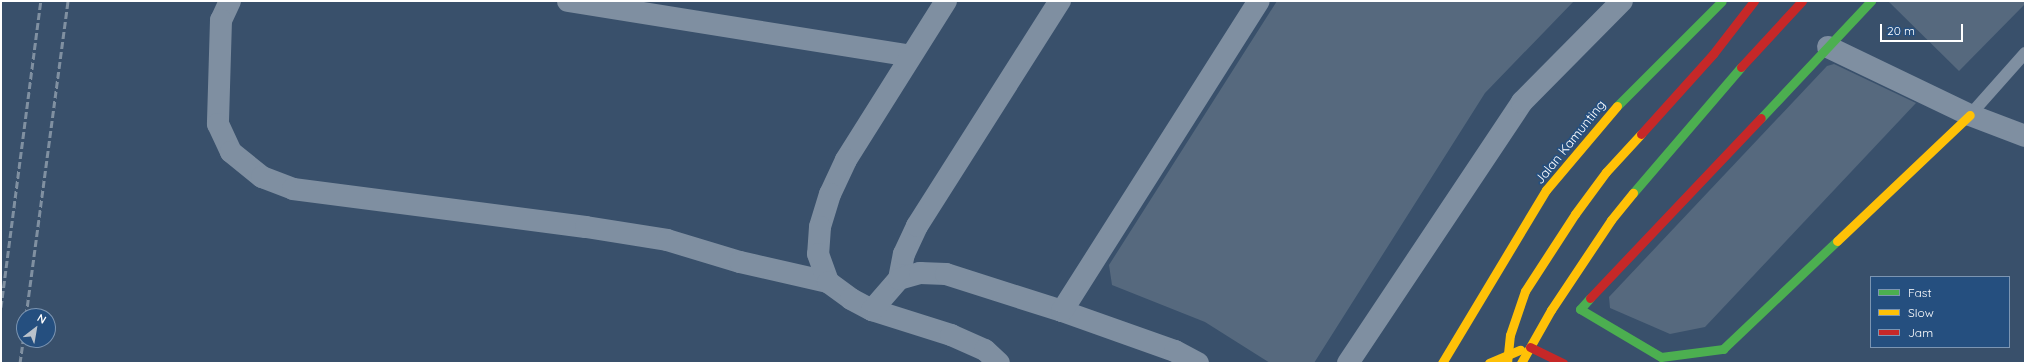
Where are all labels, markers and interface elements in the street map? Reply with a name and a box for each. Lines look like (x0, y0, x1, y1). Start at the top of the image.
scale bar (1882, 16, 1965, 42)
text: 20 m (1887, 23, 1915, 38)
street label: Jalan Kamunting (1531, 97, 1609, 187)
legend (1870, 276, 2010, 348)
text: Fast (1908, 285, 1932, 300)
text: Slow (1908, 305, 1934, 320)
north arrow (16, 308, 56, 348)
text: N (35, 310, 49, 327)
text: Jam (1908, 325, 1933, 340)

